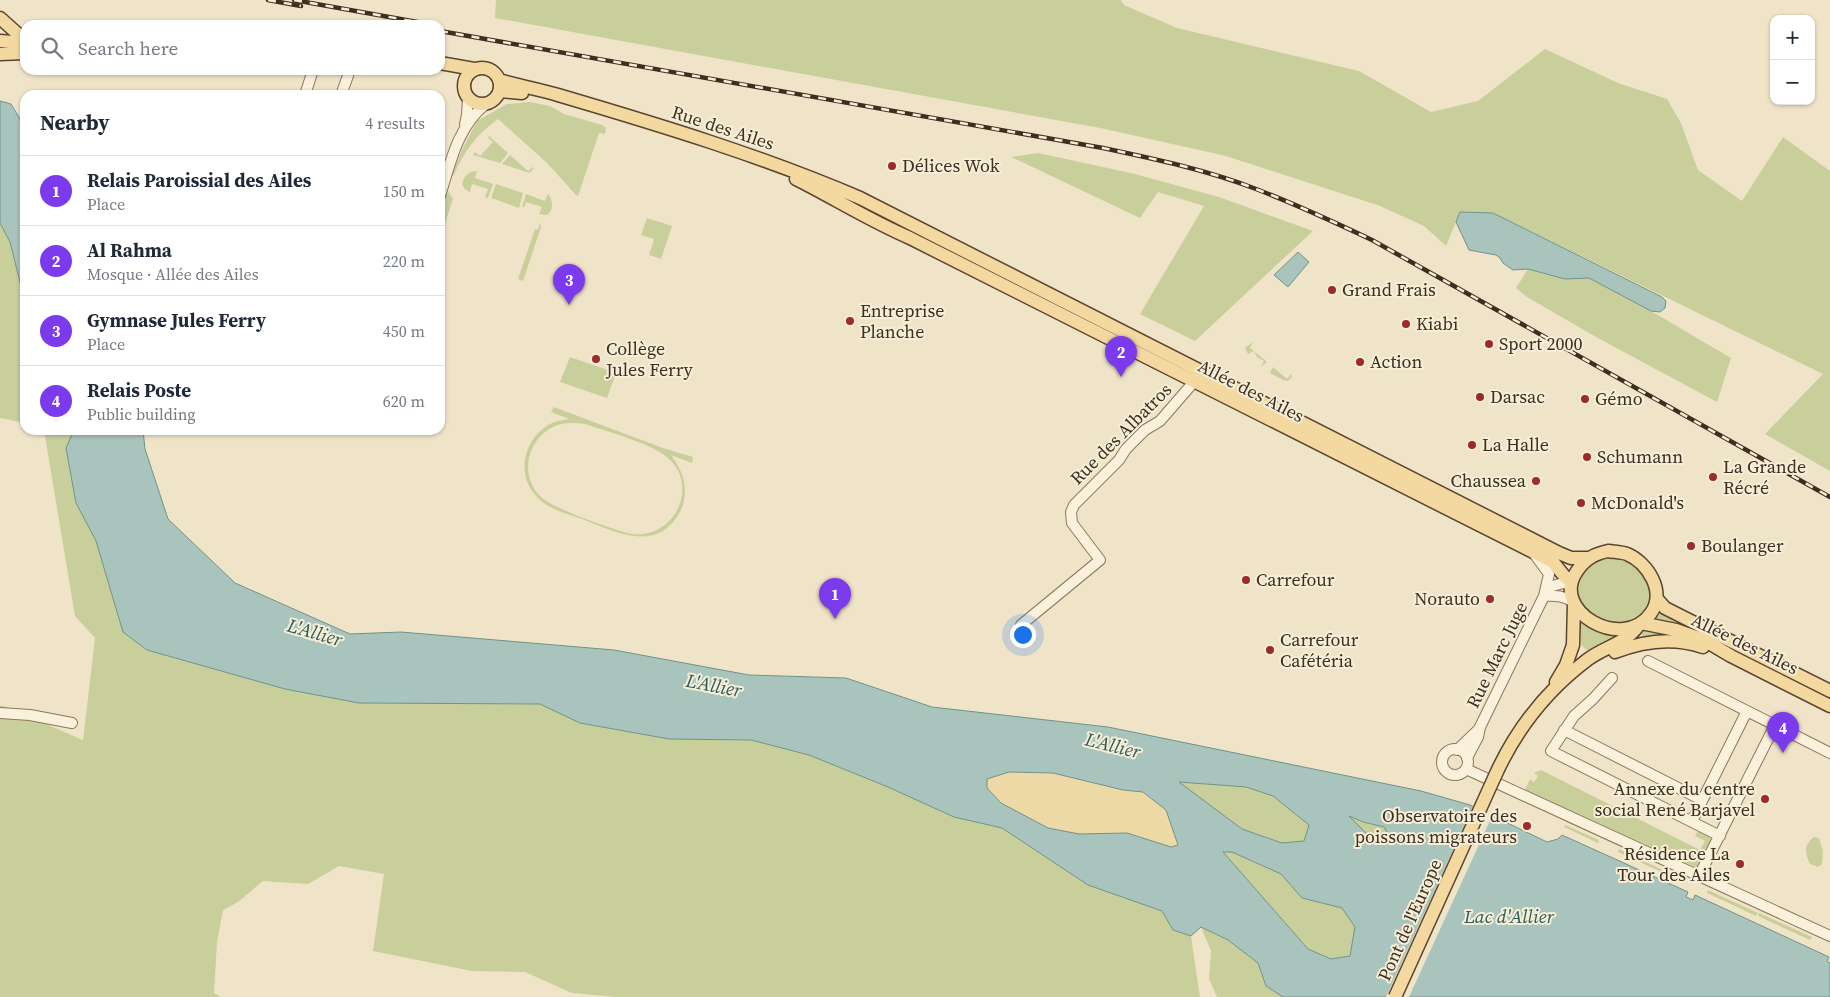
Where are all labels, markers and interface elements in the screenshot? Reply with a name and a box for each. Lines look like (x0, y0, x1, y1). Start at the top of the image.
map controls (1770, 15, 1815, 105)
button: + (1770, 15, 1815, 60)
search box (20, 20, 445, 75)
icon: search (38, 34, 66, 62)
text: Search here (78, 35, 178, 61)
button: − (1770, 60, 1815, 105)
street label: Rue des Ailes (669, 99, 778, 156)
text: Nearby (40, 108, 110, 137)
text: 4 results (365, 112, 425, 134)
place label: Délices Wok (902, 153, 1000, 178)
marker: Délices Wok (886, 160, 898, 172)
text: Relais Paroissial des Ailes (87, 167, 311, 193)
text: 1 (52, 180, 60, 202)
text: 150 m (383, 180, 425, 202)
text: Place (87, 193, 125, 215)
text: Al Rahma (87, 237, 172, 263)
text: 2 (52, 250, 60, 272)
text: 220 m (383, 250, 425, 272)
text: Mosque · Allée des Ailes (87, 263, 259, 285)
pin: 3 (553, 264, 585, 305)
place label: Grand Frais (1342, 277, 1436, 302)
marker: Grand Frais (1326, 284, 1338, 296)
place label: Entreprise Planche (860, 298, 944, 344)
text: Gymnase Jules Ferry (87, 307, 266, 333)
place label: Kiabi (1416, 311, 1458, 336)
marker: Entreprise Planche (844, 315, 856, 327)
marker: Kiabi (1400, 318, 1412, 330)
text: 3 (52, 320, 60, 342)
text: 450 m (383, 320, 425, 342)
place label: Sport 2000 (1499, 331, 1582, 356)
text: Place (87, 333, 125, 355)
place label: Collège Jules Ferry (605, 336, 694, 382)
pin: 2 (1105, 336, 1137, 377)
marker: Sport 2000 (1483, 338, 1495, 350)
place label: Action (1370, 349, 1422, 374)
marker: Collège Jules Ferry (590, 353, 602, 365)
street label: Allée des Ailes (1194, 353, 1309, 428)
marker: Action (1354, 356, 1366, 368)
text: Relais Poste (87, 377, 191, 403)
street label: Rue des Albatros (1064, 377, 1177, 490)
place label: Darsac (1490, 384, 1545, 409)
place label: Gémo (1595, 386, 1643, 411)
text: 4 (52, 390, 60, 412)
text: 620 m (383, 390, 425, 412)
marker: Darsac (1474, 391, 1486, 403)
marker: Gémo (1579, 393, 1591, 405)
text: Public building (87, 403, 196, 425)
place label: La Halle (1482, 432, 1549, 457)
marker: La Halle (1466, 439, 1478, 451)
place label: Schumann (1597, 444, 1683, 469)
marker: Schumann (1581, 451, 1593, 463)
place label: La Grande Récré (1723, 454, 1806, 500)
place label: Chaussea (1450, 468, 1527, 493)
marker: La Grande Récré (1707, 471, 1719, 483)
marker: Chaussea (1530, 475, 1542, 487)
place label: McDonald's (1591, 490, 1684, 515)
marker: McDonald's (1575, 497, 1587, 509)
place label: Boulanger (1701, 533, 1784, 558)
marker: Boulanger (1685, 540, 1697, 552)
place label: Carrefour (1256, 567, 1335, 592)
marker: Carrefour (1240, 574, 1252, 586)
pin: 1 (819, 578, 851, 619)
place label: Norauto (1414, 586, 1480, 611)
marker: Norauto (1484, 593, 1496, 605)
street label: Rue Marc Juge (1460, 597, 1533, 712)
street label: Allée des Ailes (1687, 607, 1803, 680)
water label: L'Allier (283, 611, 347, 653)
your location (1010, 622, 1036, 648)
place label: Carrefour Cafétéria (1280, 627, 1359, 673)
marker: Carrefour Cafétéria (1264, 644, 1276, 656)
water label: L'Allier (683, 667, 745, 703)
pin: 4 (1767, 712, 1799, 753)
water label: L'Allier (1082, 725, 1145, 765)
place label: Annexe du centre social René Barjavel (1595, 776, 1755, 822)
marker: Annexe du centre social René Barjavel (1759, 793, 1771, 805)
place label: Observatoire des poissons migrateurs (1355, 803, 1517, 849)
marker: Observatoire des poissons migrateurs (1521, 820, 1533, 832)
place label: Résidence La Tour des Ailes (1617, 841, 1731, 887)
street label: Pont de l'Europe (1372, 855, 1448, 985)
marker: Résidence La Tour des Ailes (1734, 858, 1746, 870)
water label: Lac d'Allier (1463, 903, 1555, 929)

